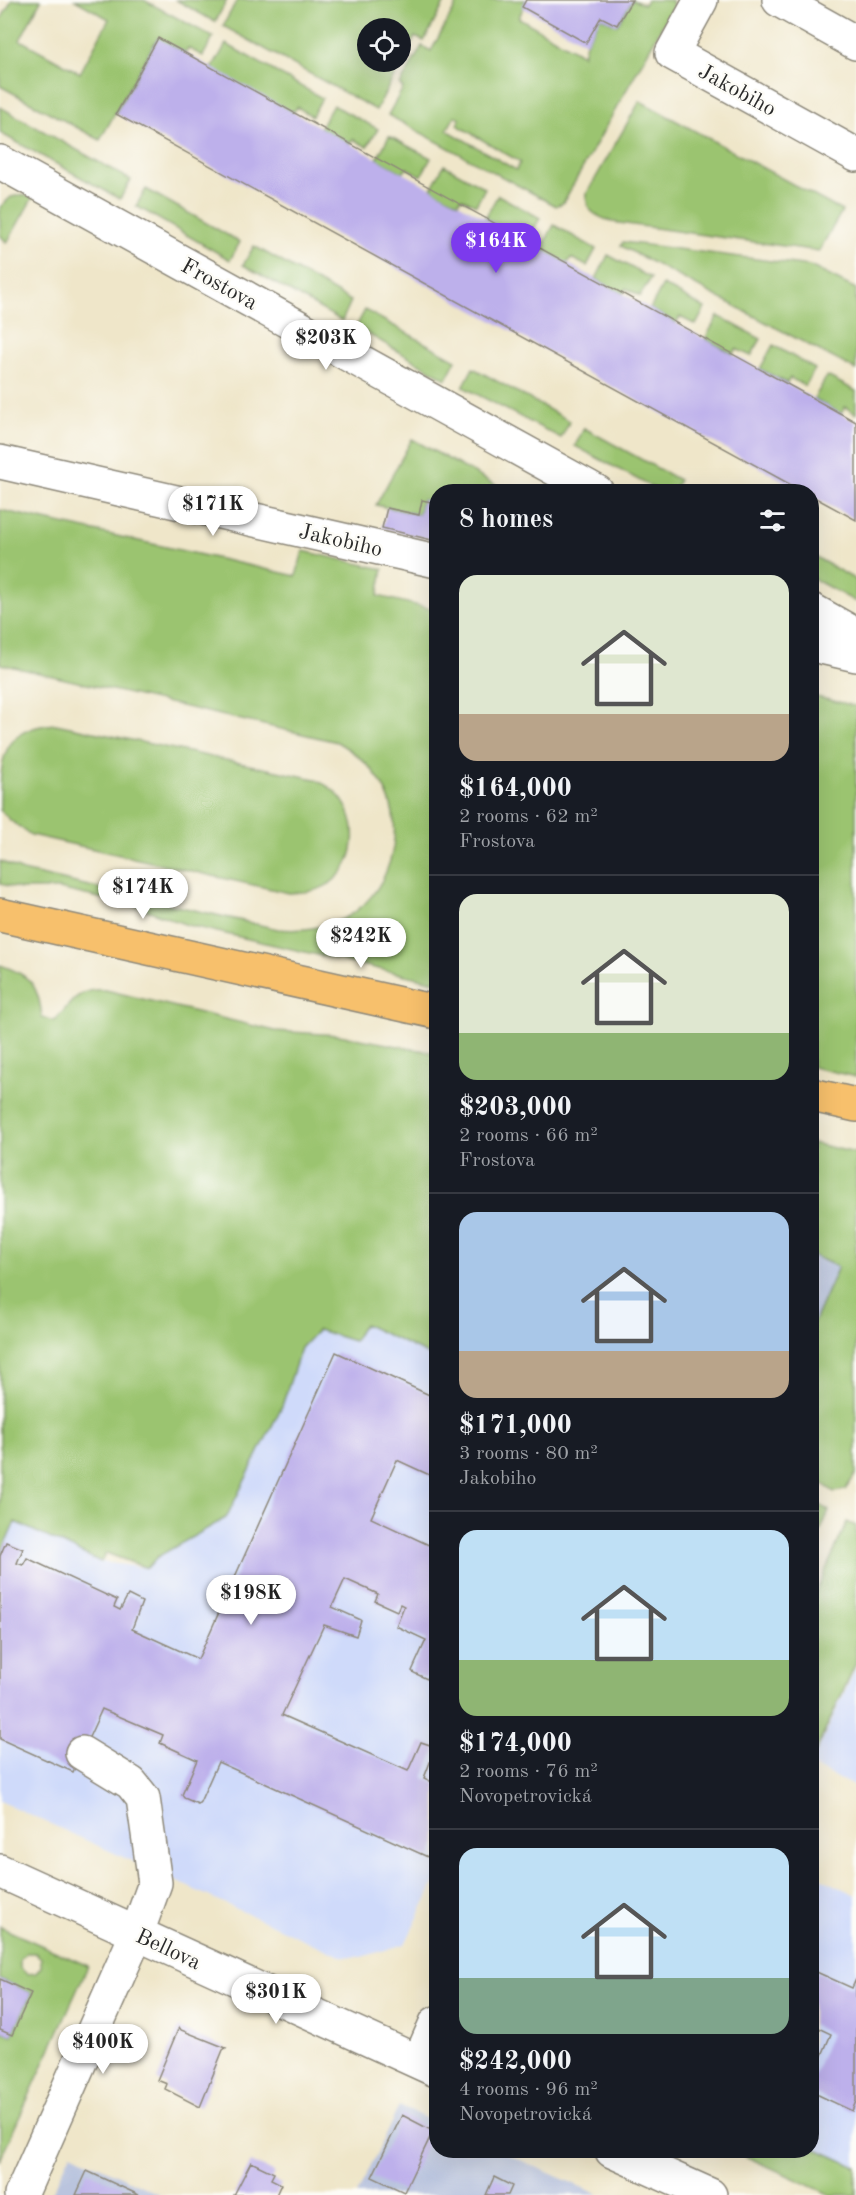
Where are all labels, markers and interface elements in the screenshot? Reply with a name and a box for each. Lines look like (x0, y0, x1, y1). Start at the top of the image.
map controls (357, 18, 411, 72)
button: locate (357, 18, 411, 72)
street label: Jakobiho (694, 60, 780, 121)
pin: $164K (454, 223, 538, 274)
text: $164K (465, 232, 527, 252)
street label: Frostova (177, 255, 261, 315)
pin: $203K (284, 320, 368, 371)
text: $203K (295, 329, 357, 349)
pin: $171K (171, 486, 255, 537)
text: $171K (182, 495, 244, 515)
icon: filters (756, 504, 789, 537)
text: 8 homes (459, 507, 553, 533)
street label: Jakobiho (297, 521, 385, 561)
icon: home (570, 614, 678, 722)
text: $164,000 (459, 776, 572, 802)
text: 2 rooms · 62 m² (459, 807, 598, 827)
text: Frostova (459, 832, 535, 852)
pin: $174K (101, 869, 185, 920)
text: $174K (112, 878, 174, 898)
pin: $242K (319, 918, 403, 969)
text: $242K (330, 927, 392, 947)
icon: home (570, 933, 678, 1041)
text: $203,000 (459, 1095, 572, 1121)
text: 2 rooms · 66 m² (459, 1126, 598, 1146)
text: Frostova (459, 1151, 535, 1171)
icon: home (570, 1251, 678, 1359)
text: $171,000 (459, 1413, 572, 1439)
text: 3 rooms · 80 m² (459, 1444, 598, 1464)
text: Jakobiho (459, 1469, 536, 1489)
icon: home (570, 1569, 678, 1677)
pin: $198K (209, 1575, 293, 1626)
text: $198K (220, 1584, 282, 1604)
text: $174,000 (459, 1731, 572, 1757)
text: 2 rooms · 76 m² (459, 1762, 598, 1782)
text: Novopetrovická (459, 1787, 592, 1807)
icon: home (570, 1887, 678, 1995)
street label: Bellova (132, 1925, 204, 1974)
pin: $301K (234, 1974, 318, 2025)
text: $301K (245, 1983, 307, 2003)
pin: $400K (61, 2024, 145, 2075)
text: $400K (72, 2033, 134, 2053)
text: $242,000 (459, 2049, 572, 2075)
text: 4 rooms · 96 m² (459, 2080, 598, 2100)
text: Novopetrovická (459, 2105, 592, 2125)

